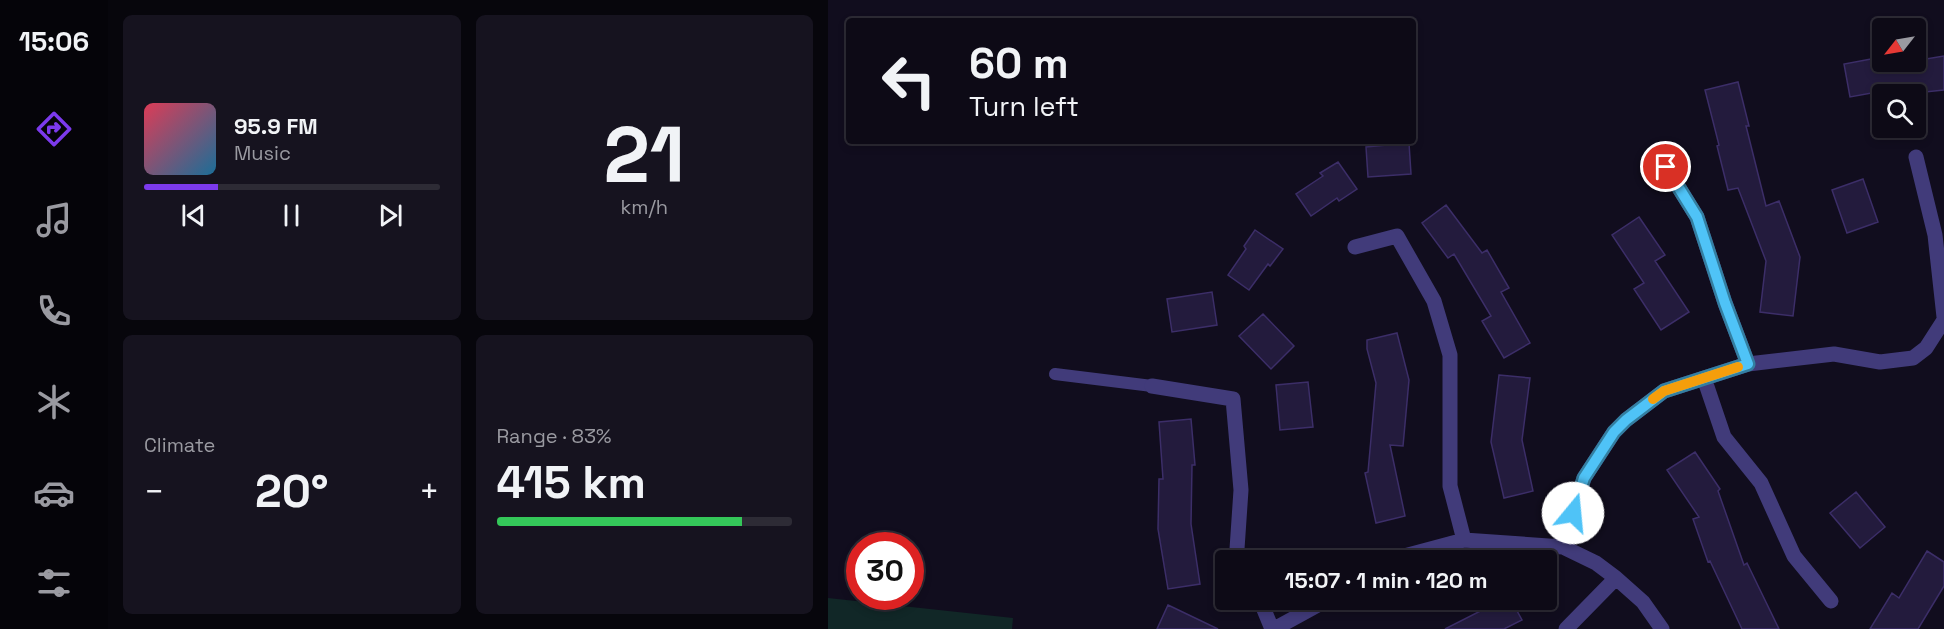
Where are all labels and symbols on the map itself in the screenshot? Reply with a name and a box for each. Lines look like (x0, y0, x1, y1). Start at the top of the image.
north arrow (1872, 18, 1926, 72)
pin (1640, 141, 1691, 192)
position arrow (1541, 481, 1605, 545)
speed limit sign: 30 (846, 532, 924, 610)

